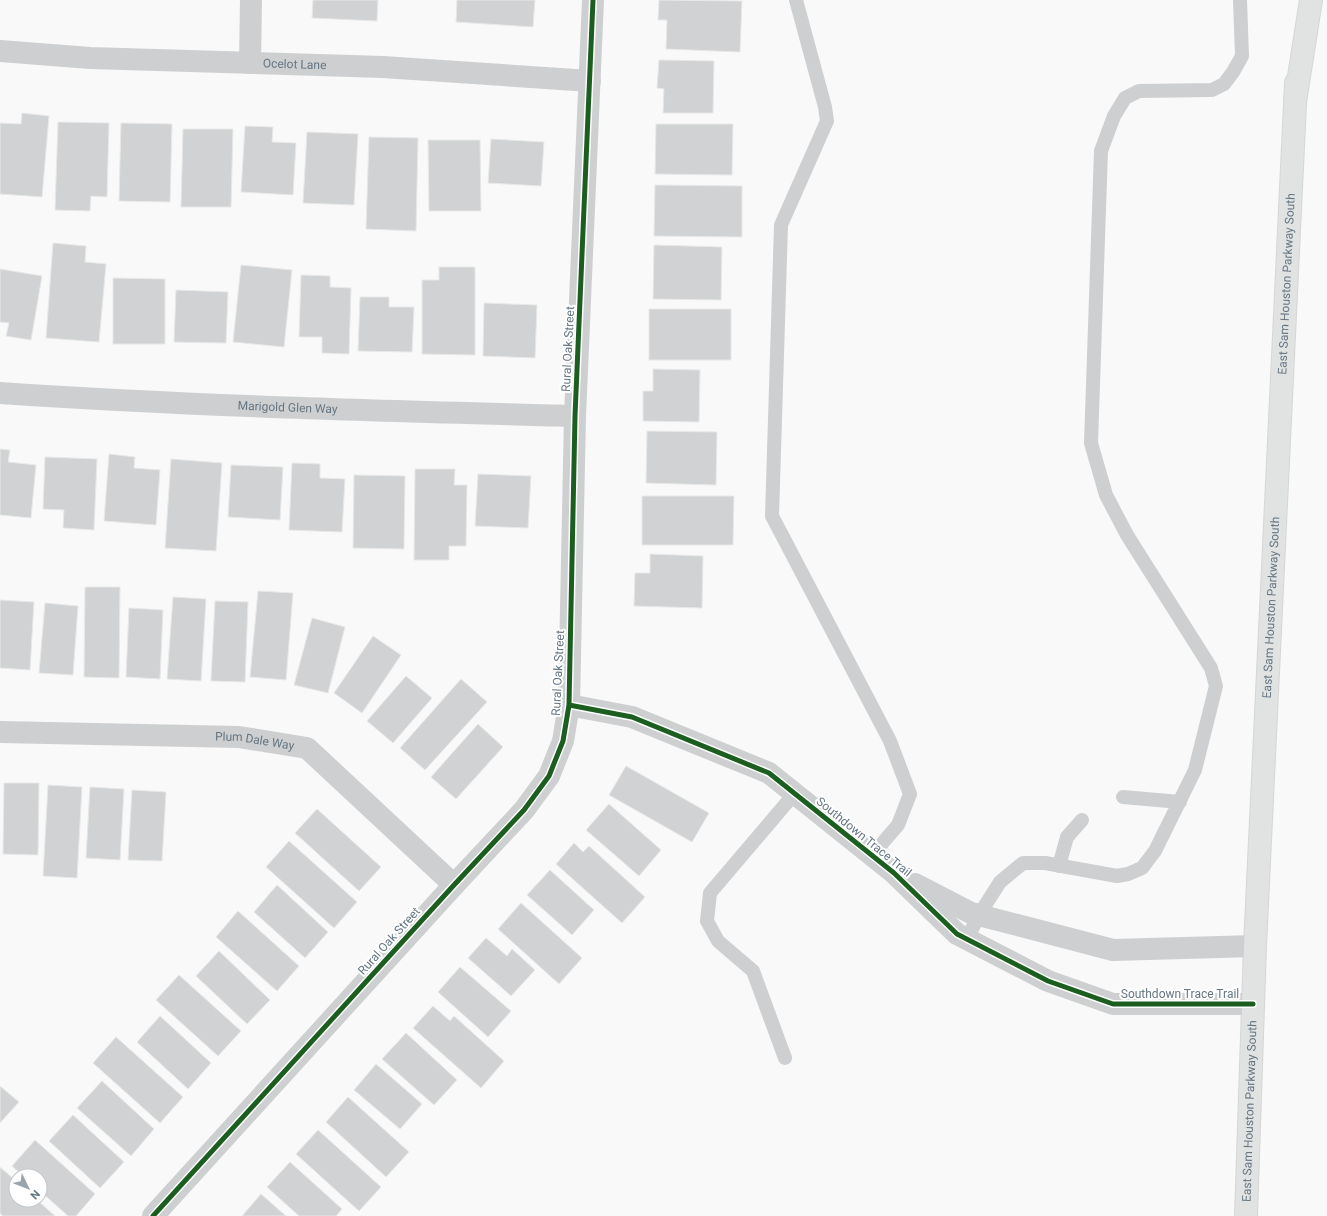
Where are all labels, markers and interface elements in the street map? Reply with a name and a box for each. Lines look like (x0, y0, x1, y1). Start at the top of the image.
street label: Ocelot Lane (263, 56, 327, 72)
street label: East Sam Houston Parkway South (1275, 193, 1298, 375)
street label: Rural Oak Street (559, 306, 577, 392)
street label: Marigold Glen Way (237, 399, 338, 416)
street label: East Sam Houston Parkway South (1260, 516, 1282, 699)
street label: Rural Oak Street (549, 630, 567, 716)
street label: Plum Dale Way (215, 729, 296, 753)
street label: Southdown Trace Trail (814, 794, 914, 880)
street label: Rural Oak Street (355, 904, 423, 978)
street label: Southdown Trace Trail (1121, 987, 1239, 1001)
street label: East Sam Houston Parkway South (1239, 1020, 1260, 1202)
north arrow (8, 1168, 48, 1208)
text: N (27, 1187, 42, 1202)

